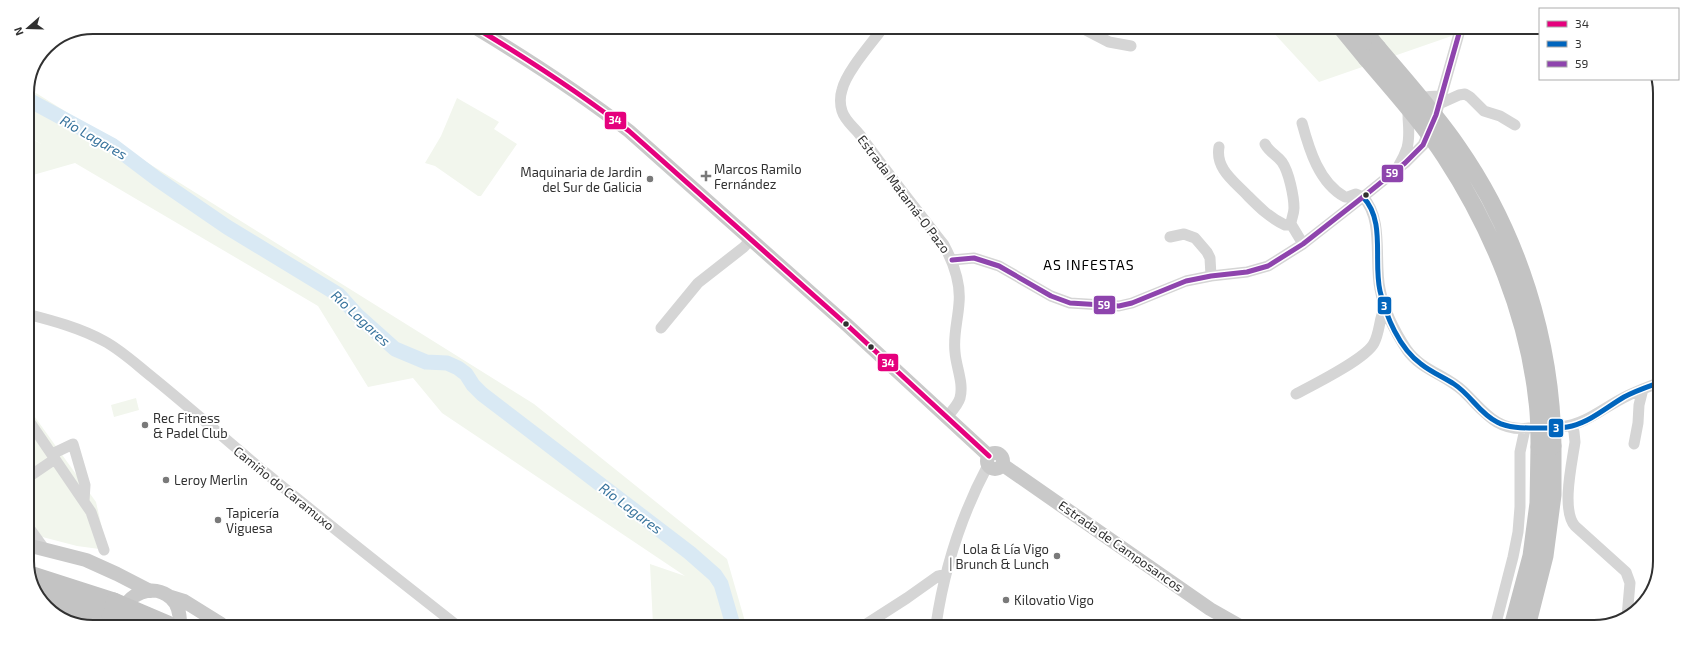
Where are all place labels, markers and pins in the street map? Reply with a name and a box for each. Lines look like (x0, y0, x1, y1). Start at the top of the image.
place label: Marcos Ramilo Fernández (714, 161, 802, 192)
place label: Maquinaria de Jardin del Sur de Galicia (520, 164, 642, 195)
marker: Marcos Ramilo Fernández (701, 171, 711, 181)
marker: Maquinaria de Jardin del Sur de Galicia (645, 174, 655, 184)
unlabelled marker (1361, 190, 1371, 200)
unlabelled marker (841, 319, 851, 329)
unlabelled marker (866, 342, 876, 352)
place label: Rec Fitness & Padel Club (153, 410, 228, 441)
marker: Rec Fitness & Padel Club (140, 420, 150, 430)
place label: Leroy Merlin (174, 472, 248, 488)
marker: Leroy Merlin (161, 475, 171, 485)
place label: Tapicería Viguesa (226, 505, 279, 536)
marker: Tapicería Viguesa (213, 515, 223, 525)
place label: Lola & Lía Vigo | Brunch & Lunch (949, 541, 1049, 572)
marker: Lola & Lía Vigo | Brunch & Lunch (1052, 551, 1062, 561)
place label: Kilovatio Vigo (1014, 592, 1094, 608)
marker: Kilovatio Vigo (1001, 595, 1011, 605)

